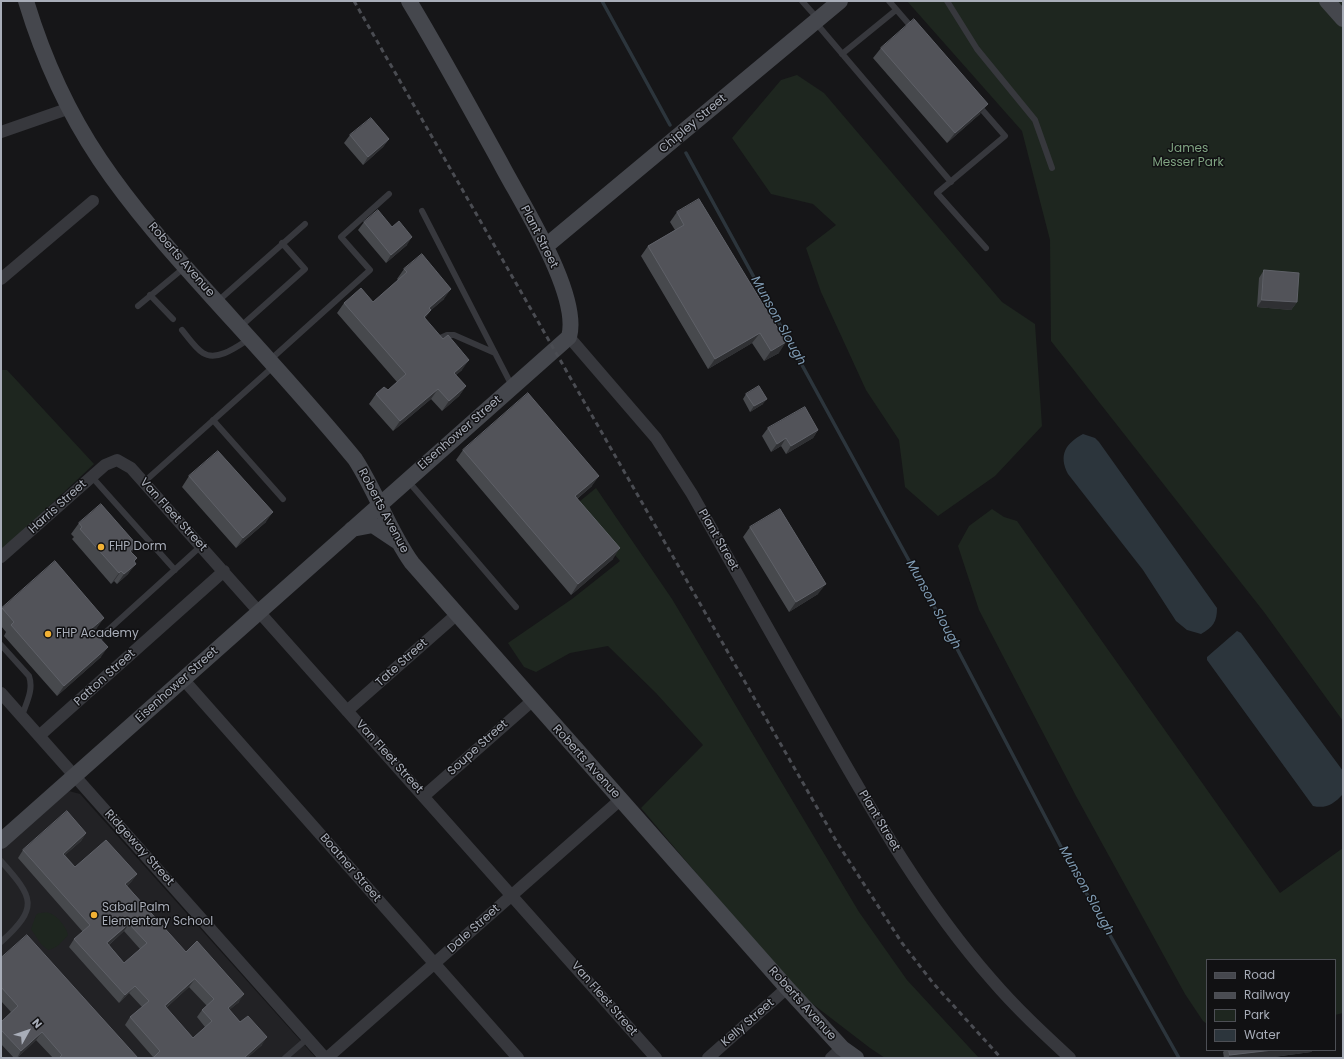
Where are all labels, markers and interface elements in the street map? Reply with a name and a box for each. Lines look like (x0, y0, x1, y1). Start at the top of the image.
street label: Chipley Street (656, 92, 730, 156)
park label: James Messer Park (1152, 142, 1224, 170)
street label: Plant Street (517, 203, 561, 271)
street label: Roberts Avenue (145, 220, 217, 300)
water label: Munson Slough (747, 274, 809, 368)
street label: Eisenhower Street (415, 393, 505, 473)
street label: Roberts Avenue (355, 466, 411, 556)
street label: Van Fleet Street (136, 475, 210, 555)
street label: Harris Street (26, 477, 90, 537)
street label: Plant Street (695, 507, 741, 573)
place label: FHP Dorm (109, 540, 167, 554)
marker: FHP Dorm (96, 542, 106, 552)
water label: Munson Slough (902, 558, 964, 652)
place label: FHP Academy (56, 627, 139, 641)
marker: FHP Academy (43, 629, 53, 639)
street label: Tate Street (373, 636, 431, 690)
street label: Eisenhower Street (133, 644, 221, 726)
street label: Patton Street (71, 647, 139, 709)
street label: Van Fleet Street (352, 717, 426, 797)
street label: Soupe Street (445, 717, 511, 779)
street label: Roberts Avenue (549, 722, 623, 802)
street label: Plant Street (855, 788, 903, 854)
street label: Ridgeway Street (101, 807, 177, 889)
street label: Boatner Street (317, 831, 383, 905)
water label: Munson Slough (1055, 844, 1117, 938)
place label: Sabal Palm Elementary School (102, 901, 213, 929)
street label: Dale Street (445, 902, 503, 956)
marker: Sabal Palm Elementary School (89, 910, 99, 920)
street label: Van Fleet Street (568, 959, 640, 1039)
legend (1206, 959, 1336, 1051)
street label: Roberts Avenue (765, 964, 839, 1044)
text: Road (1244, 966, 1275, 983)
text: Railway (1244, 986, 1290, 1003)
street label: Kelly Street (719, 996, 777, 1050)
text: Park (1244, 1006, 1270, 1023)
north arrow (8, 1011, 48, 1051)
text: N (28, 1015, 46, 1032)
text: Water (1244, 1026, 1280, 1043)

